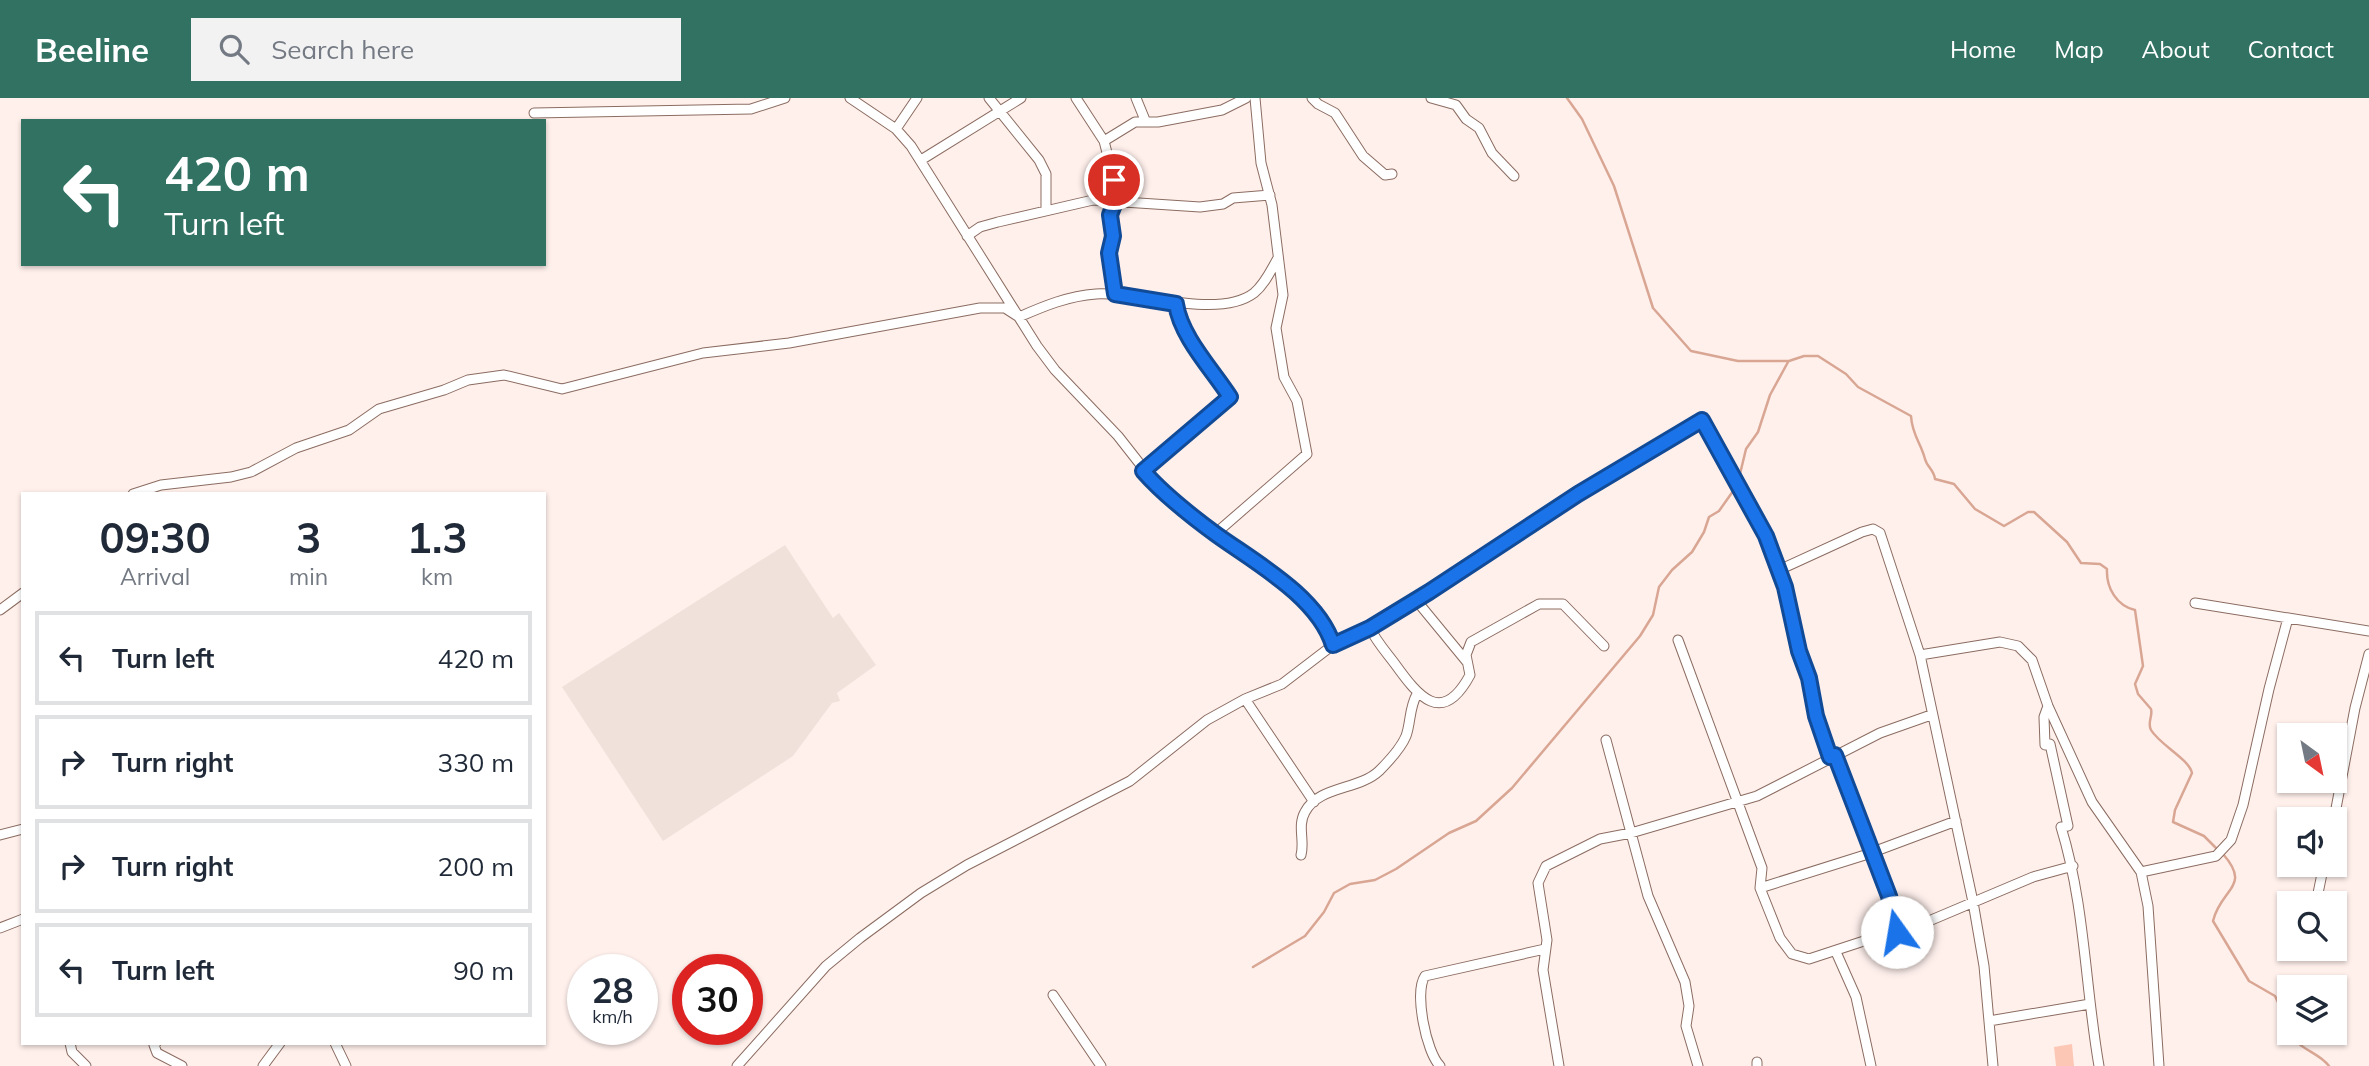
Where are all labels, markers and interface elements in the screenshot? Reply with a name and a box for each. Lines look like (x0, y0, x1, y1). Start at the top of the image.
search box (191, 18, 681, 81)
text: Beeline (35, 29, 149, 70)
icon: search (215, 30, 253, 68)
text: Search here (271, 33, 414, 66)
text: Home (1950, 34, 2016, 64)
text: Map (2054, 34, 2104, 64)
text: About (2142, 34, 2210, 64)
text: Contact (2248, 34, 2334, 64)
text: 420 m (164, 142, 310, 203)
icon: left (49, 147, 140, 238)
pin (1084, 150, 1144, 210)
icon: arrive (1095, 161, 1133, 199)
text: Turn left (164, 203, 284, 243)
text: 09:30 (99, 511, 211, 564)
text: 3 (296, 511, 321, 564)
text: 1.3 (407, 511, 468, 564)
text: Arrival (120, 562, 190, 591)
text: min (289, 562, 328, 591)
text: km (421, 562, 453, 591)
icon: left (53, 639, 91, 677)
text: Turn left (112, 642, 214, 675)
text: 420 m (438, 642, 514, 675)
north arrow (2277, 723, 2347, 793)
map controls (2277, 723, 2347, 1045)
icon: right (53, 743, 91, 781)
text: Turn right (112, 746, 233, 779)
text: 330 m (438, 746, 514, 779)
button: sound (2277, 807, 2347, 877)
icon: right (53, 847, 91, 885)
text: Turn right (112, 850, 233, 883)
text: 200 m (438, 850, 514, 883)
button: search (2277, 891, 2347, 961)
position arrow (1860, 895, 1934, 969)
icon: left (53, 951, 91, 989)
text: Turn left (112, 954, 214, 987)
text: 90 m (453, 954, 514, 987)
speed limit sign: 30 (672, 954, 763, 1045)
text: 28 (591, 968, 634, 1012)
button: layers (2277, 975, 2347, 1045)
text: km/h (592, 1005, 633, 1028)

